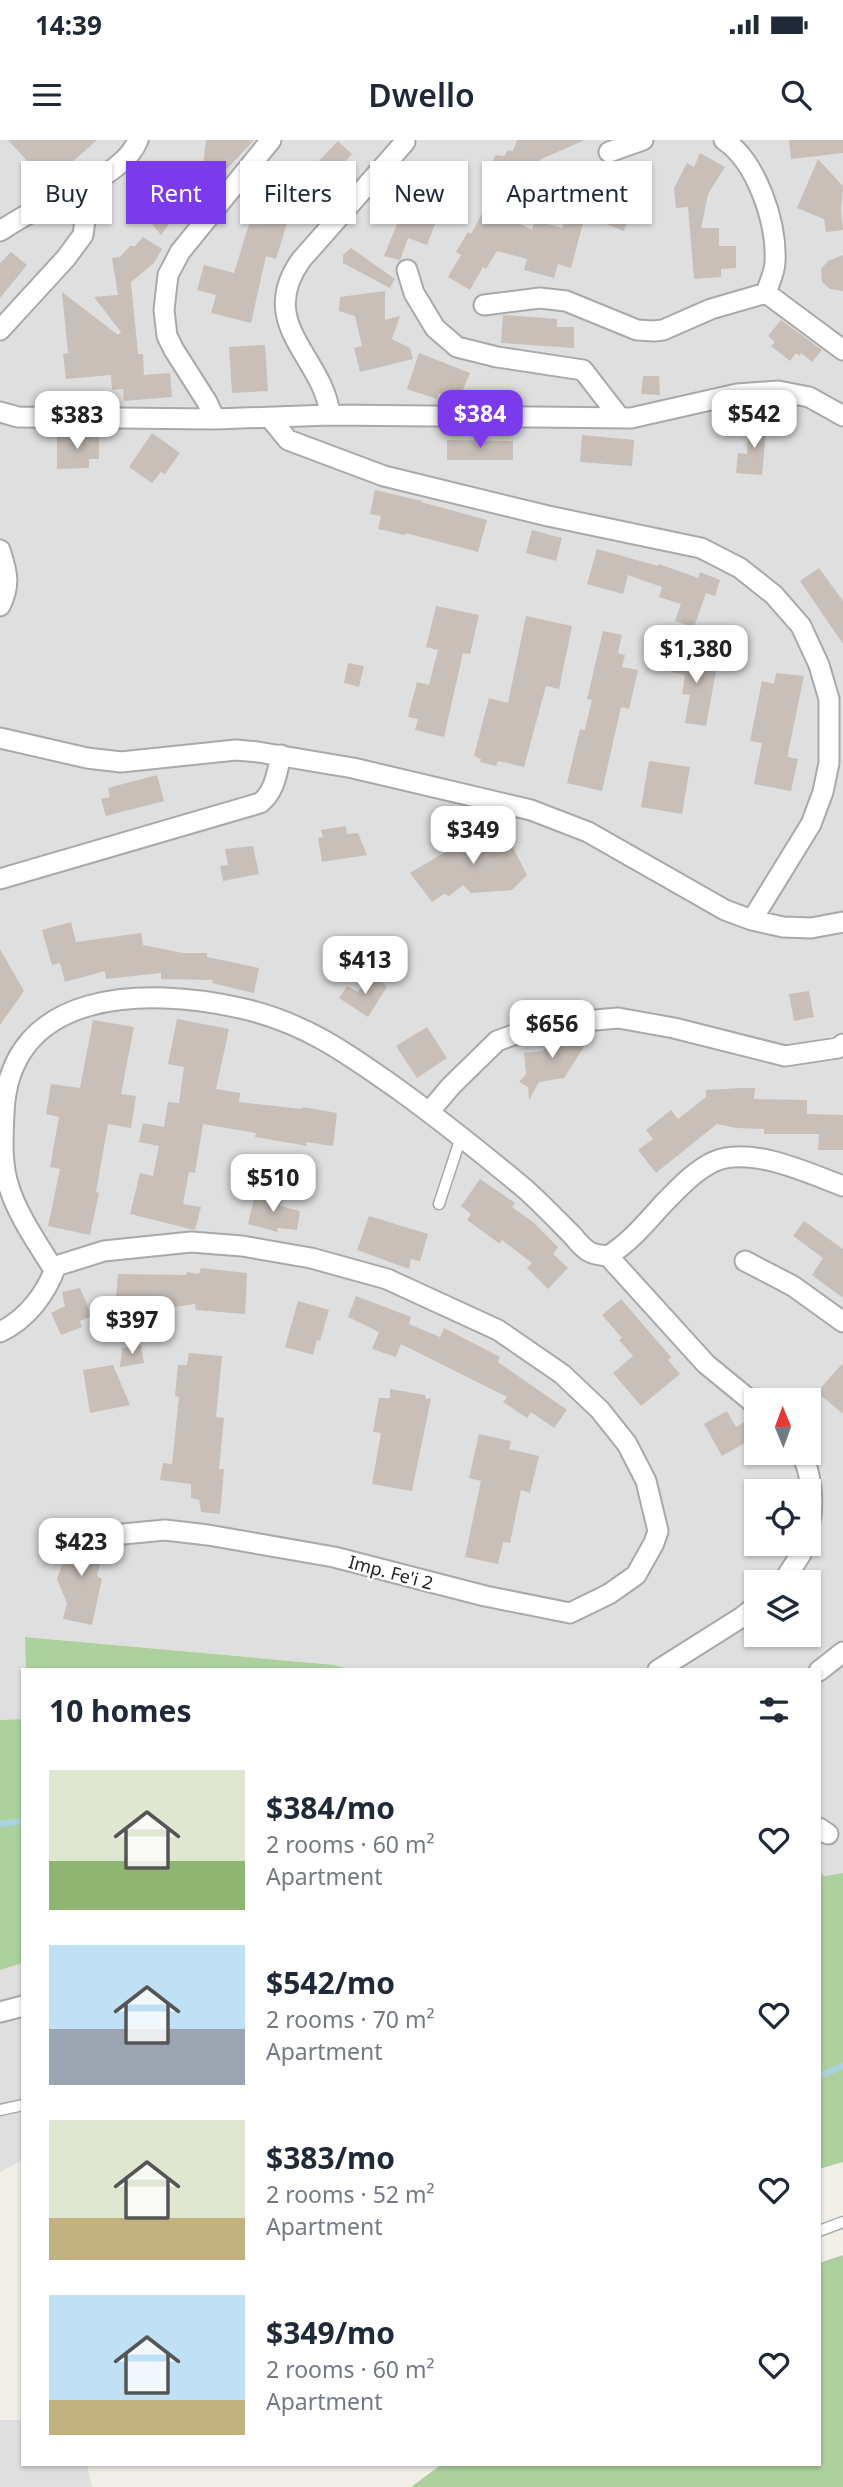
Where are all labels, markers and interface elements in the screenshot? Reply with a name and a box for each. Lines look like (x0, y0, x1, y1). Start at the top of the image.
text: 14:39 (35, 7, 102, 43)
text: Dwello (368, 73, 475, 116)
icon: menu (28, 76, 66, 114)
icon: search (777, 76, 815, 114)
chip: Buy (21, 161, 112, 224)
chip: Rent (126, 161, 226, 224)
chip: Filters (240, 161, 356, 224)
chip: New (370, 161, 468, 224)
chip: Apartment (482, 161, 652, 224)
pin: $384 (439, 390, 521, 450)
pin: $542 (713, 390, 795, 450)
pin: $383 (36, 392, 118, 451)
text: $384 (454, 397, 506, 429)
text: $542 (728, 397, 780, 429)
text: $383 (51, 398, 103, 430)
pin: $1,380 (639, 626, 753, 685)
text: $1,380 (660, 632, 732, 664)
pin: $349 (432, 806, 514, 866)
text: $349 (447, 813, 499, 845)
pin: $413 (324, 936, 406, 996)
text: $413 (339, 943, 391, 975)
pin: $656 (511, 1000, 593, 1060)
text: $656 (526, 1007, 578, 1039)
pin: $510 (232, 1154, 314, 1214)
text: $510 (247, 1161, 299, 1193)
pin: $397 (91, 1296, 173, 1356)
text: $397 (106, 1303, 158, 1335)
north arrow (744, 1388, 821, 1465)
map controls (744, 1388, 821, 1647)
button: locate (744, 1479, 821, 1556)
pin: $423 (40, 1518, 122, 1578)
text: $423 (55, 1525, 107, 1557)
street label: Imp. Fe'i 2 (346, 1549, 436, 1595)
button: layers (744, 1570, 821, 1647)
text: 10 homes (49, 1690, 192, 1731)
icon: filters (755, 1691, 793, 1729)
text: $384/mo (266, 1787, 395, 1828)
icon: home (105, 1798, 189, 1882)
icon: heart (755, 1821, 793, 1859)
text: 2 rooms · 60 m² (266, 1828, 435, 1860)
text: Apartment (266, 1860, 383, 1892)
text: $542/mo (266, 1962, 395, 2003)
icon: home (105, 1973, 189, 2057)
icon: heart (755, 1996, 793, 2034)
text: 2 rooms · 70 m² (266, 2003, 435, 2035)
text: Apartment (266, 2035, 383, 2067)
text: $383/mo (266, 2137, 395, 2178)
icon: home (105, 2148, 189, 2232)
icon: heart (755, 2171, 793, 2209)
text: 2 rooms · 52 m² (266, 2178, 435, 2210)
text: Apartment (266, 2210, 383, 2242)
text: $349/mo (266, 2312, 395, 2353)
icon: home (105, 2323, 189, 2407)
icon: heart (755, 2346, 793, 2384)
text: 2 rooms · 60 m² (266, 2353, 435, 2385)
text: Apartment (266, 2385, 383, 2417)

